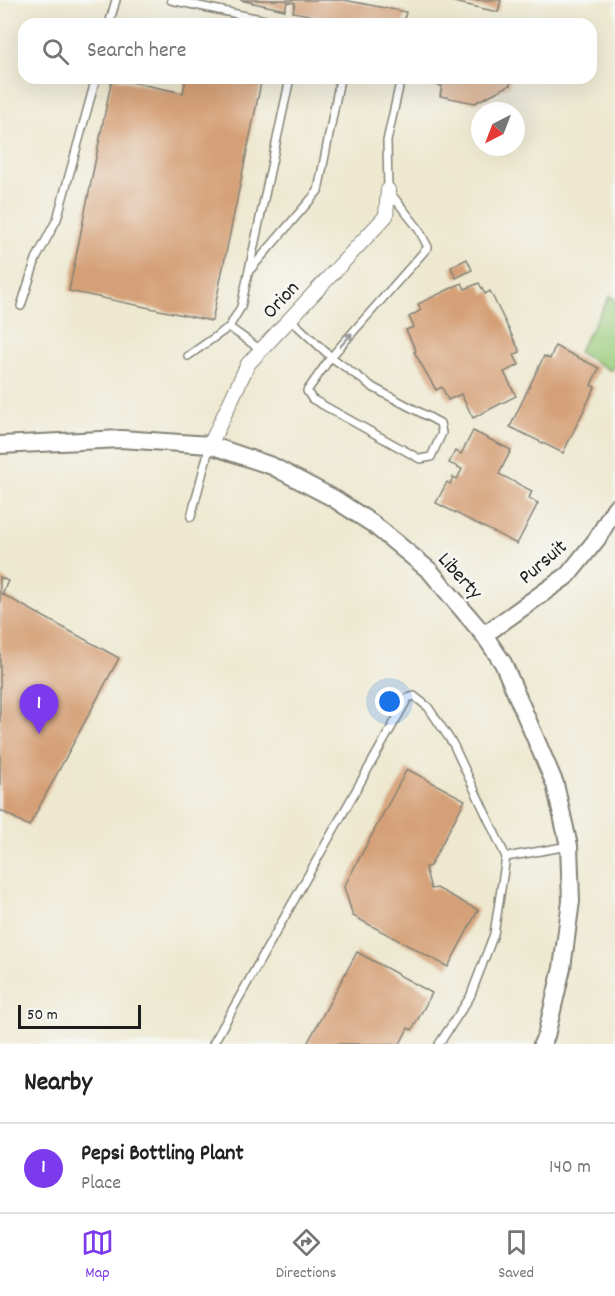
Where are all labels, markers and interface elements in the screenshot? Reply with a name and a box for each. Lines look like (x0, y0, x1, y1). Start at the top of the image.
search box (18, 18, 597, 84)
icon: search (39, 35, 72, 68)
text: Search here (87, 36, 186, 67)
north arrow (471, 102, 525, 156)
street label: Orion (257, 275, 308, 327)
one-way arrow (339, 333, 353, 348)
street label: Pursuit (513, 533, 575, 593)
street label: Liberty (429, 547, 489, 608)
pin: 1 (20, 684, 58, 734)
your location (375, 687, 404, 716)
scale bar (18, 1002, 141, 1030)
text: 50 m (27, 1004, 58, 1027)
text: Nearby (24, 1065, 92, 1102)
text: Pepsi Bottling Plant (81, 1139, 244, 1170)
text: 1 (41, 1154, 46, 1182)
text: 140 m (549, 1154, 591, 1182)
text: Place (81, 1170, 121, 1198)
tab: Map (81, 1226, 114, 1285)
tab: Directions (276, 1226, 336, 1285)
tab: Saved (498, 1226, 534, 1285)

